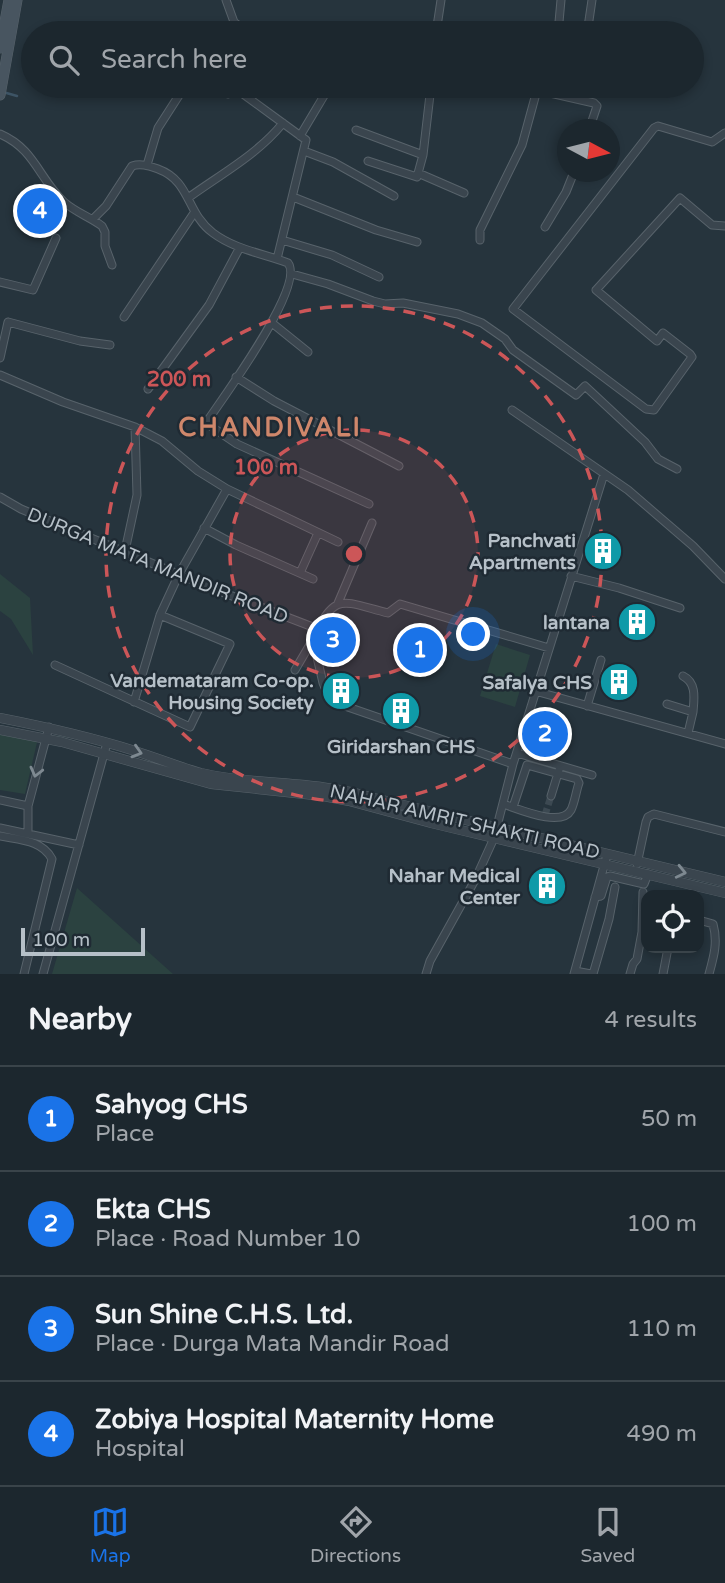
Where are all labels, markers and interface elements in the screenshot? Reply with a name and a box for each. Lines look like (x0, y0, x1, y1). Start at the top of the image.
search box (21, 21, 704, 98)
icon: search (45, 41, 83, 79)
text: Search here (101, 44, 247, 75)
north arrow (557, 119, 620, 182)
pin: 4 (17, 185, 63, 237)
text: 200 m (147, 367, 211, 392)
district label: CHANDIVALI (178, 412, 362, 443)
text: 100 m (234, 455, 298, 480)
street label: DURGA MATA MANDIR ROAD (24, 503, 291, 628)
place label: Panchvati Apartments (469, 530, 576, 575)
building icon: Panchvati Apartments (582, 530, 624, 572)
centre of rings (342, 542, 366, 566)
building icon: lantana (616, 601, 658, 643)
place label: lantana (543, 612, 610, 634)
pin: 3 (310, 614, 356, 666)
your location (456, 617, 490, 651)
pin: 1 (397, 624, 443, 676)
building icon: Safalya CHS (598, 661, 640, 703)
place label: Vandemataram Co-op. Housing Society (110, 670, 315, 715)
building icon: Vandemataram Co-op. Housing Society (320, 670, 362, 712)
place label: Safalya CHS (483, 672, 592, 695)
building icon: Giridarshan CHS (380, 690, 422, 732)
pin: 2 (522, 708, 568, 760)
place label: Giridarshan CHS (327, 736, 475, 758)
one-way arrow (131, 744, 143, 758)
one-way arrow (30, 766, 44, 778)
street label: NAHAR AMRIT SHAKTI ROAD (328, 780, 602, 864)
one-way arrow (675, 864, 687, 878)
place label: Nahar Medical Center (389, 865, 521, 909)
building icon: Nahar Medical Center (526, 865, 568, 907)
map controls (641, 890, 704, 953)
button: locate (641, 890, 704, 953)
scale bar (21, 925, 145, 957)
text: 100 m (32, 929, 90, 951)
text: Nearby (28, 1001, 132, 1038)
text: 4 results (604, 1006, 697, 1034)
text: Sahyog CHS (95, 1089, 248, 1120)
text: 1 (44, 1105, 58, 1133)
text: 50 m (641, 1105, 697, 1133)
text: Place (95, 1120, 154, 1148)
text: Ekta CHS (95, 1194, 211, 1225)
text: 2 (44, 1210, 58, 1238)
text: 100 m (627, 1210, 697, 1238)
text: Place · Road Number 10 (95, 1225, 360, 1253)
text: Sun Shine C.H.S. Ltd. (95, 1299, 353, 1330)
text: 3 (44, 1315, 58, 1343)
text: 110 m (627, 1315, 697, 1343)
text: Place · Durga Mata Mandir Road (95, 1330, 450, 1358)
text: Zobiya Hospital Maternity Home (95, 1404, 494, 1435)
text: 4 (44, 1420, 58, 1448)
text: 490 m (627, 1420, 697, 1448)
text: Hospital (95, 1435, 185, 1463)
tab: Map (90, 1503, 131, 1567)
tab: Directions (310, 1503, 401, 1567)
tab: Saved (580, 1503, 635, 1567)

